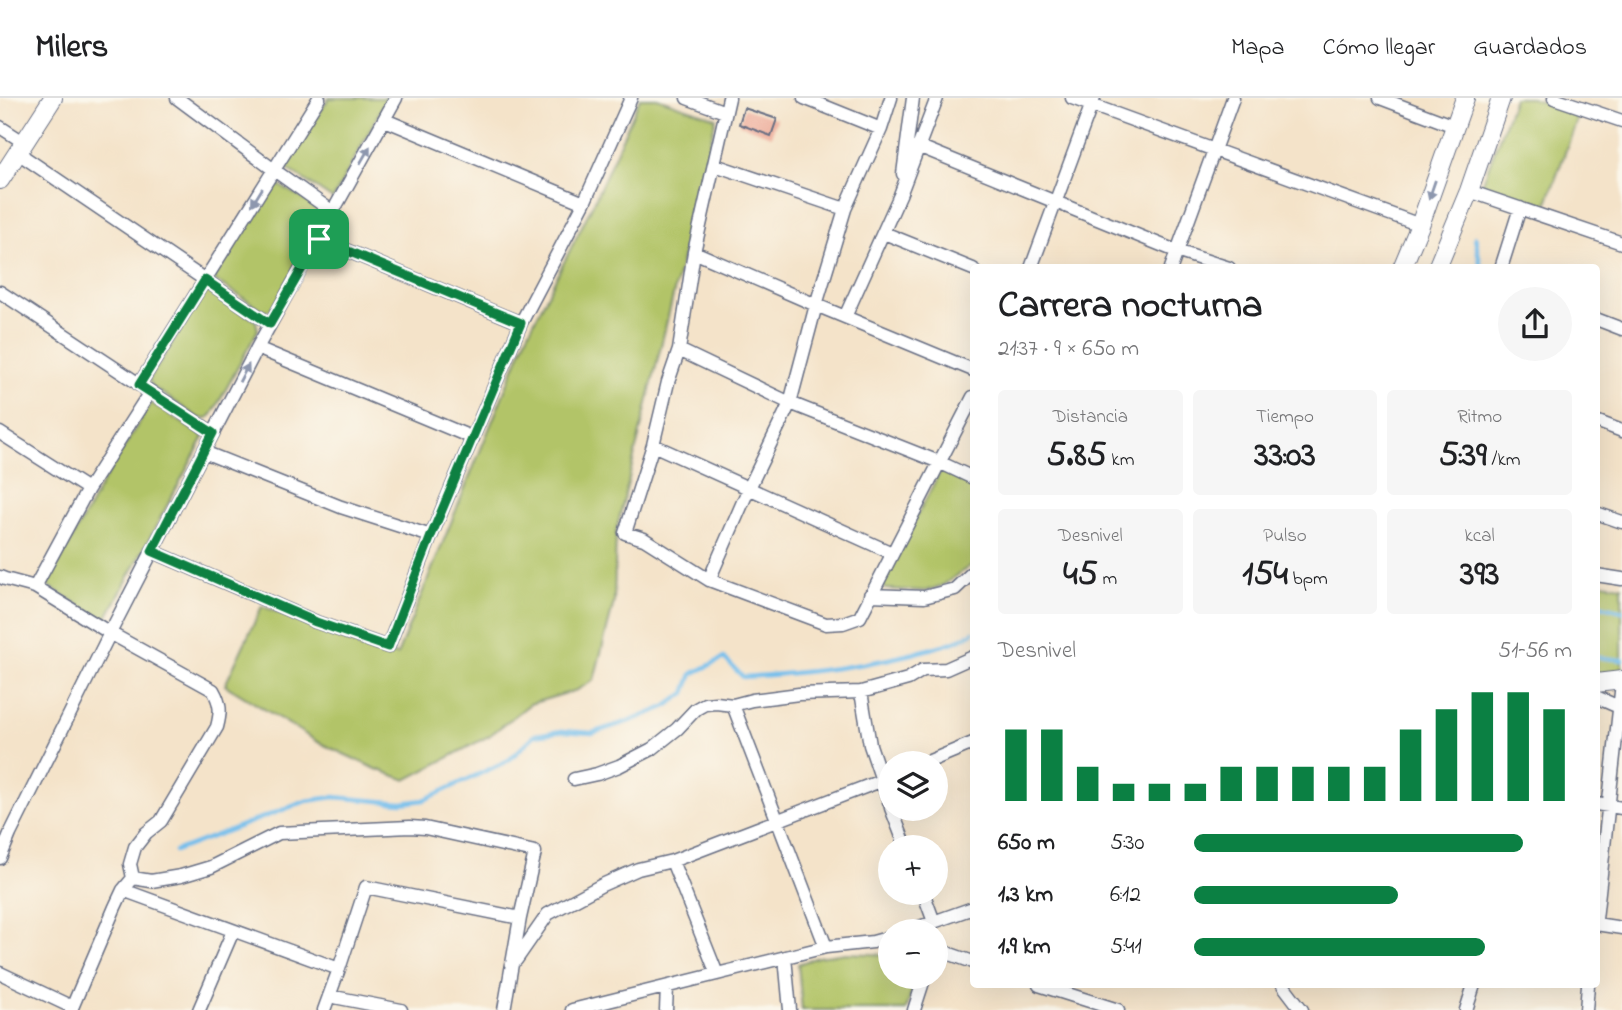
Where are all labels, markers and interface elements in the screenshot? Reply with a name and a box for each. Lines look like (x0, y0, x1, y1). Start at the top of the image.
text: Milers (35, 24, 108, 72)
text: Mapa (1231, 31, 1284, 66)
text: Cómo llegar (1322, 31, 1435, 66)
text: Guardados (1473, 31, 1587, 66)
one-way arrow (359, 145, 371, 165)
one-way arrow (1426, 180, 1437, 201)
one-way arrow (250, 188, 263, 207)
pin (289, 209, 349, 269)
icon: arrive (300, 220, 338, 258)
text: Carrera nocturna (998, 279, 1263, 335)
button: share (1498, 287, 1572, 361)
text: 21:37 · 9 × 650 m (998, 333, 1139, 366)
one-way arrow (239, 363, 250, 383)
text: Distancia (1053, 404, 1128, 431)
text: Tiempo (1256, 404, 1314, 431)
text: Ritmo (1457, 404, 1502, 431)
text: 5.85 (1046, 431, 1107, 482)
text: 33:03 (1254, 431, 1316, 482)
text: 5:39 (1439, 431, 1487, 482)
text: km (1107, 447, 1134, 474)
text: /km (1487, 447, 1521, 474)
text: Desnivel (1058, 523, 1123, 550)
text: Pulso (1263, 523, 1307, 550)
text: kcal (1465, 523, 1495, 550)
text: 45 (1063, 550, 1098, 601)
text: 154 (1242, 550, 1288, 601)
text: 393 (1460, 550, 1499, 601)
text: m (1098, 566, 1117, 593)
text: bpm (1288, 566, 1328, 593)
text: Desnivel (998, 635, 1076, 668)
text: 51–56 m (1498, 635, 1572, 668)
map controls (878, 751, 948, 989)
button: layers (878, 751, 948, 821)
text: 650 m (998, 827, 1055, 860)
text: 5:30 (1110, 827, 1145, 860)
button: + (878, 835, 948, 905)
text: 1.3 km (998, 879, 1053, 912)
text: 6:12 (1110, 879, 1141, 912)
button: − (878, 919, 948, 989)
text: 1.9 km (998, 931, 1051, 964)
text: 5:41 (1110, 931, 1142, 964)

